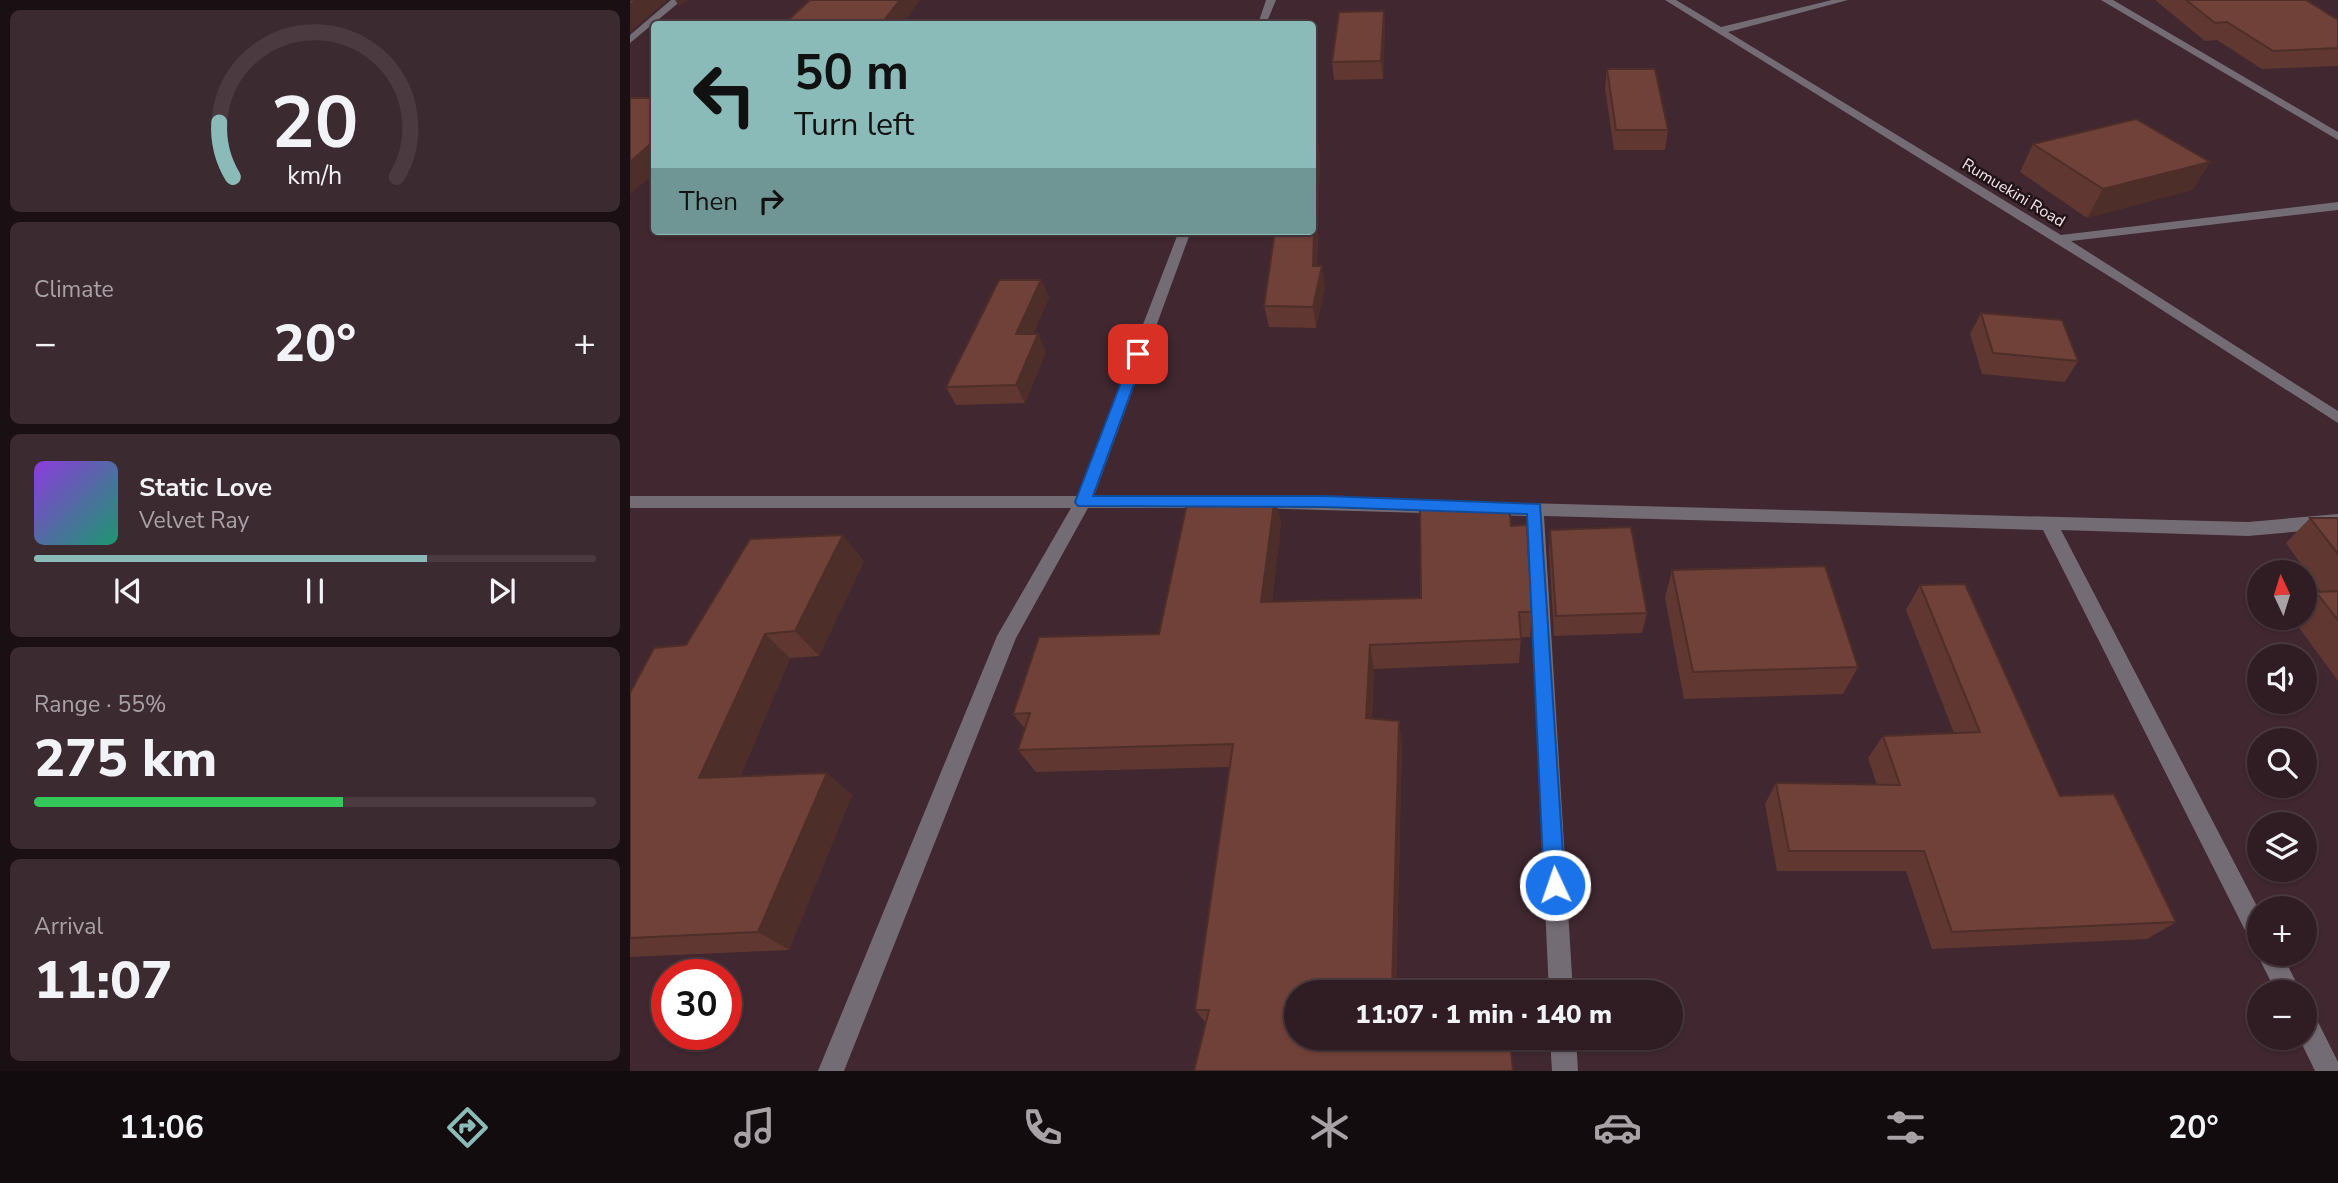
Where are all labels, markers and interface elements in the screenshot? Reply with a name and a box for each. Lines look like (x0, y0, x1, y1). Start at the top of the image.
text: 50 m (794, 39, 909, 106)
icon: left (679, 49, 770, 140)
text: 20 (271, 73, 359, 173)
text: Turn left (794, 103, 914, 146)
street label: Rumuekini Road (1958, 153, 2069, 232)
text: km/h (287, 159, 343, 193)
icon: right (752, 182, 790, 220)
text: Then (679, 184, 738, 219)
text: Climate (34, 274, 114, 305)
text: 20° (274, 308, 356, 379)
text: − (34, 318, 57, 369)
text: + (573, 318, 596, 369)
pin (1108, 324, 1168, 384)
icon: arrive (1119, 335, 1157, 373)
text: Static Love (139, 470, 272, 505)
text: Velvet Ray (139, 505, 249, 536)
north arrow (2247, 560, 2317, 630)
map controls (2247, 560, 2317, 1050)
icon: previous (109, 572, 147, 610)
icon: pause (296, 572, 334, 610)
icon: next (483, 572, 521, 610)
button: sound (2247, 644, 2317, 714)
text: Range · 55% (34, 689, 166, 720)
text: 275 km (34, 723, 217, 794)
button: search (2247, 728, 2317, 798)
button: layers (2247, 812, 2317, 882)
position arrow (1518, 848, 1592, 922)
button: + (2247, 896, 2317, 966)
text: Arrival (34, 911, 103, 942)
text: 11:07 (34, 945, 172, 1016)
speed limit sign: 30 (651, 959, 742, 1050)
button: − (2247, 980, 2317, 1050)
text: 11:07 · 1 min · 140 m (1355, 997, 1612, 1032)
icon: directions (443, 1103, 492, 1152)
icon: music (730, 1103, 779, 1152)
icon: phone (1018, 1103, 1067, 1152)
icon: climate (1305, 1103, 1354, 1152)
icon: car (1593, 1103, 1642, 1152)
icon: filters (1881, 1103, 1930, 1152)
text: 11:06 (119, 1106, 204, 1149)
text: 20° (2168, 1106, 2219, 1149)

